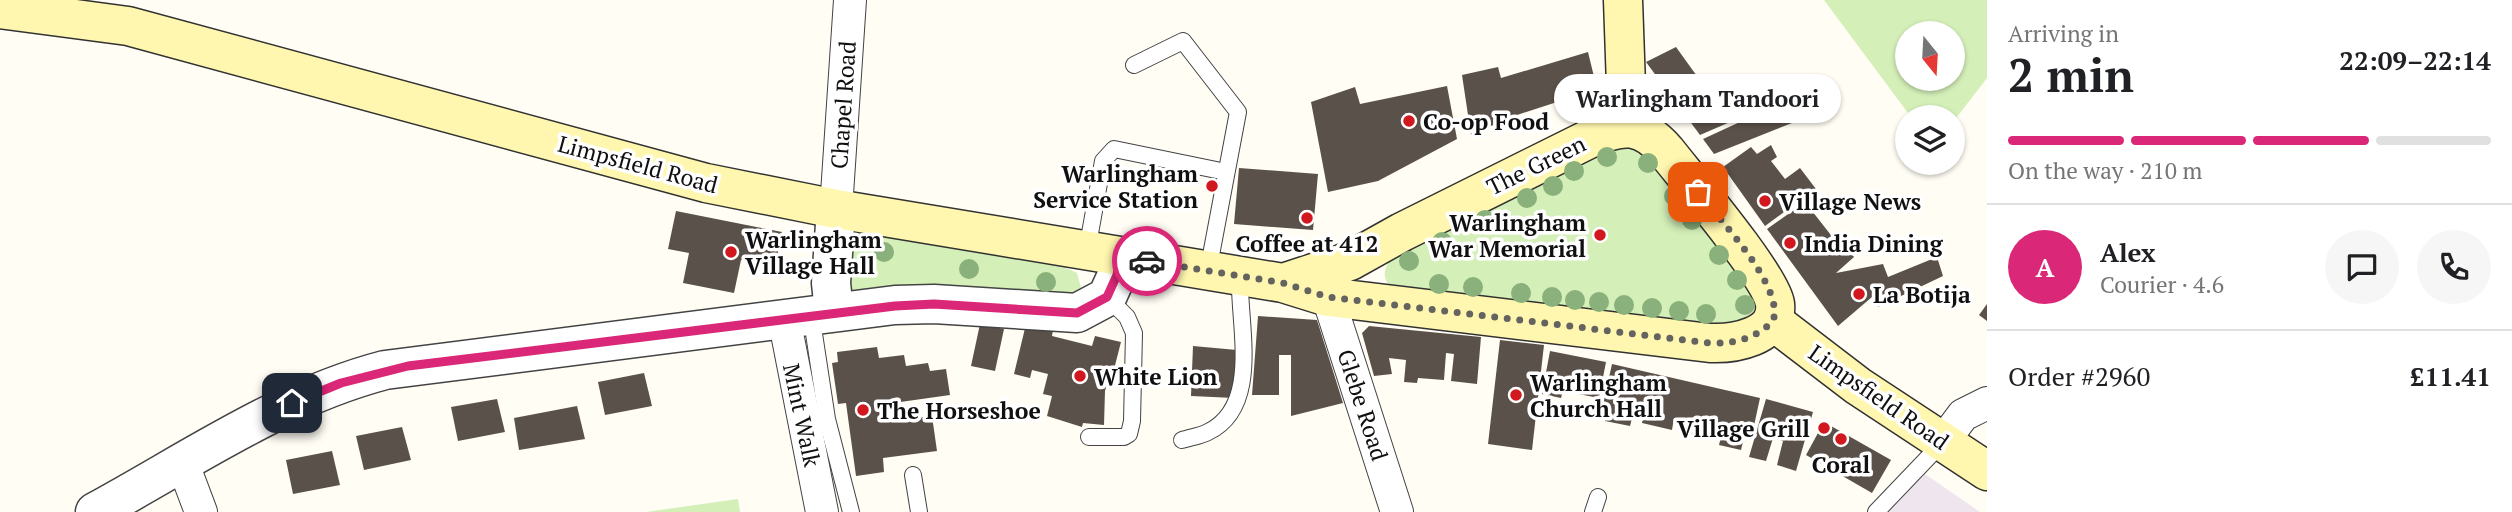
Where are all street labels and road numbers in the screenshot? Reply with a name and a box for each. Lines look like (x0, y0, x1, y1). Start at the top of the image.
street label: Chapel Road (823, 40, 863, 170)
street label: Limpsfield Road (555, 128, 722, 200)
street label: The Green (1481, 128, 1591, 202)
street label: Limpsfield Road (1803, 337, 1955, 457)
street label: Glebe Road (1330, 345, 1396, 465)
street label: Mint Walk (776, 360, 828, 470)

